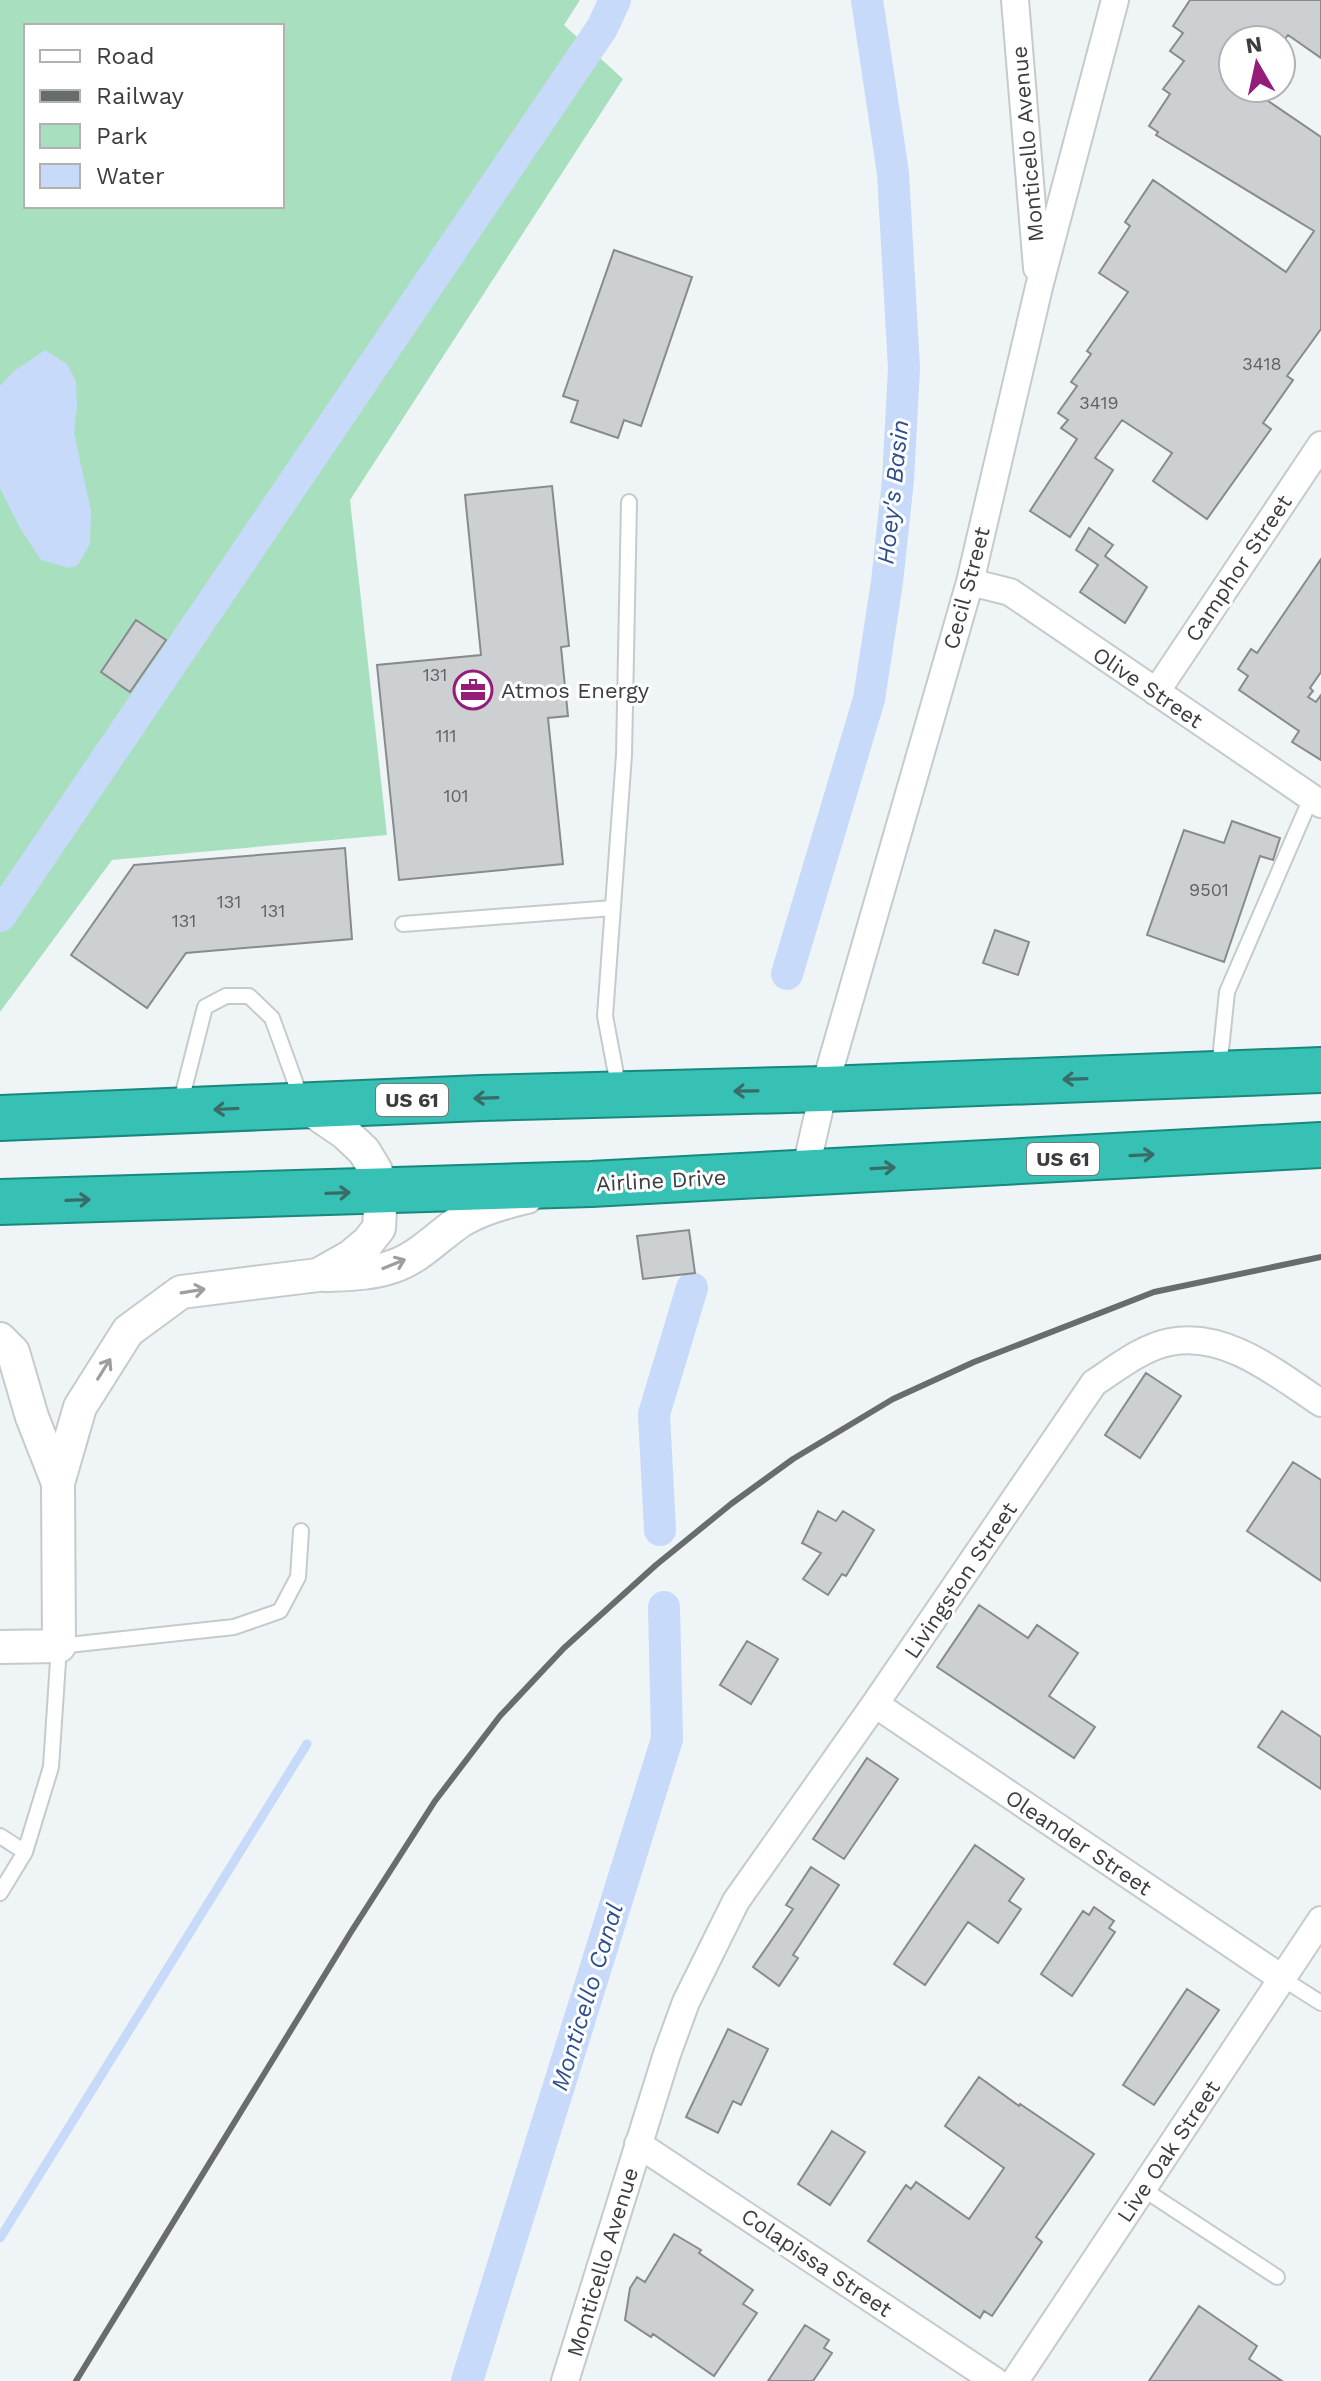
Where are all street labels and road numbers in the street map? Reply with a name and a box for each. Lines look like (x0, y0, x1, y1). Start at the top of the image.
street label: Monticello Avenue (1006, 45, 1049, 243)
street label: Camphor Street (1180, 490, 1297, 646)
street label: Cecil Street (938, 524, 995, 652)
street label: Olive Street (1088, 642, 1207, 733)
road number: US 61 (376, 1084, 448, 1116)
road number: US 61 (1027, 1143, 1099, 1175)
street label: Airline Drive (595, 1165, 727, 1196)
street label: Livingston Street (899, 1497, 1022, 1663)
street label: Oleander Street (1001, 1784, 1156, 1900)
street label: Live Oak Street (1112, 2076, 1225, 2227)
street label: Monticello Avenue (562, 2165, 643, 2360)
street label: Colapissa Street (737, 2203, 897, 2322)

